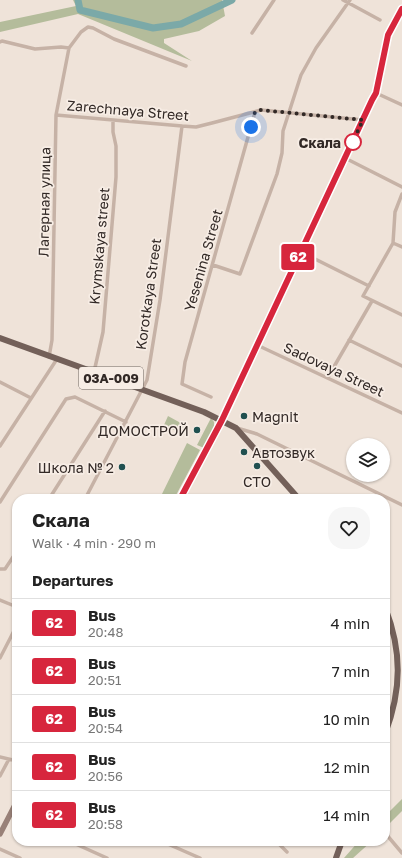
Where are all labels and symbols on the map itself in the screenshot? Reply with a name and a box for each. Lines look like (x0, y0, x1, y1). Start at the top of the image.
street label: Zarechnaya Street (66, 96, 190, 124)
your location (241, 117, 261, 137)
marker: Скала (344, 133, 362, 151)
place label: Скала (298, 134, 341, 151)
street label: Лагерная улица (35, 147, 53, 257)
street label: Krymskaya street (85, 187, 113, 305)
street label: Yesenina Street (180, 207, 226, 313)
street label: Korotkaya Street (132, 237, 164, 351)
line badge: 62 (280, 244, 316, 270)
street label: Sadovaya Street (281, 338, 387, 400)
road number: 03А-009 (79, 367, 143, 389)
place label: Magnit (252, 408, 299, 425)
marker: Magnit (239, 411, 249, 421)
place label: ДОМОСТРОЙ (98, 422, 189, 439)
marker: ДОМОСТРОЙ (192, 425, 202, 435)
place label: Автозвук (252, 444, 315, 461)
marker: Автозвук (239, 447, 249, 457)
place label: Школа № 2 (38, 459, 114, 476)
marker: СТО (252, 461, 262, 471)
marker: Школа № 2 (117, 462, 127, 472)
place label: СТО (243, 473, 271, 490)

